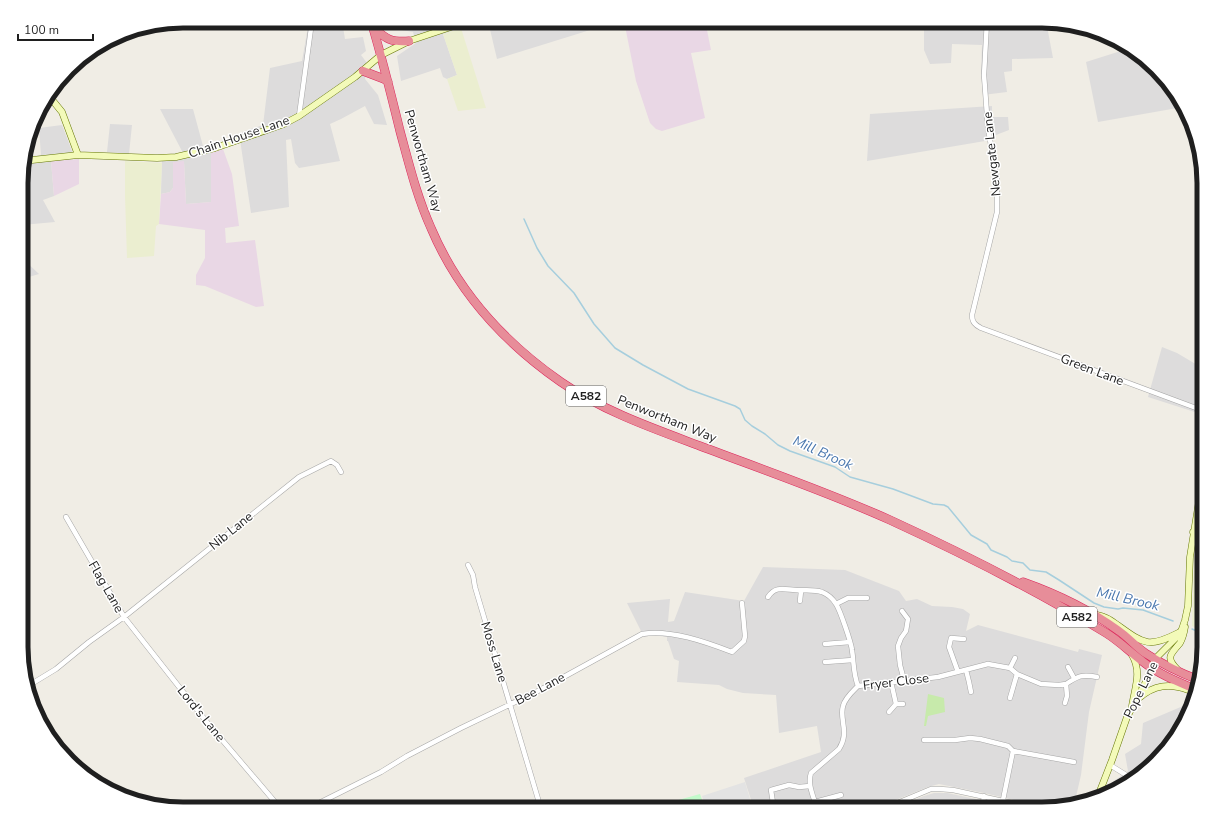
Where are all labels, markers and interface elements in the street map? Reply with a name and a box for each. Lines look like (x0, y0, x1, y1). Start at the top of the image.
scale bar (18, 16, 93, 42)
text: 100 m (24, 22, 59, 38)
street label: Penwortham Way (400, 108, 446, 215)
street label: Chain House Lane (186, 111, 292, 163)
street label: Newgate Lane (979, 111, 1005, 197)
street label: Green Lane (1058, 350, 1126, 390)
road number: A582 (566, 386, 606, 406)
street label: Penwortham Way (615, 391, 720, 447)
water label: Mill Brook (790, 431, 857, 475)
street label: Nib Lane (205, 508, 257, 554)
street label: Flag Lane (84, 558, 128, 616)
water label: Mill Brook (1095, 583, 1162, 616)
road number: A582 (1057, 607, 1097, 627)
street label: Moss Lane (476, 620, 512, 685)
street label: Pope Lane (1119, 658, 1163, 721)
street label: Bee Lane (512, 668, 568, 710)
street label: Fryer Close (862, 669, 930, 695)
street label: Lord's Lane (173, 682, 229, 746)

